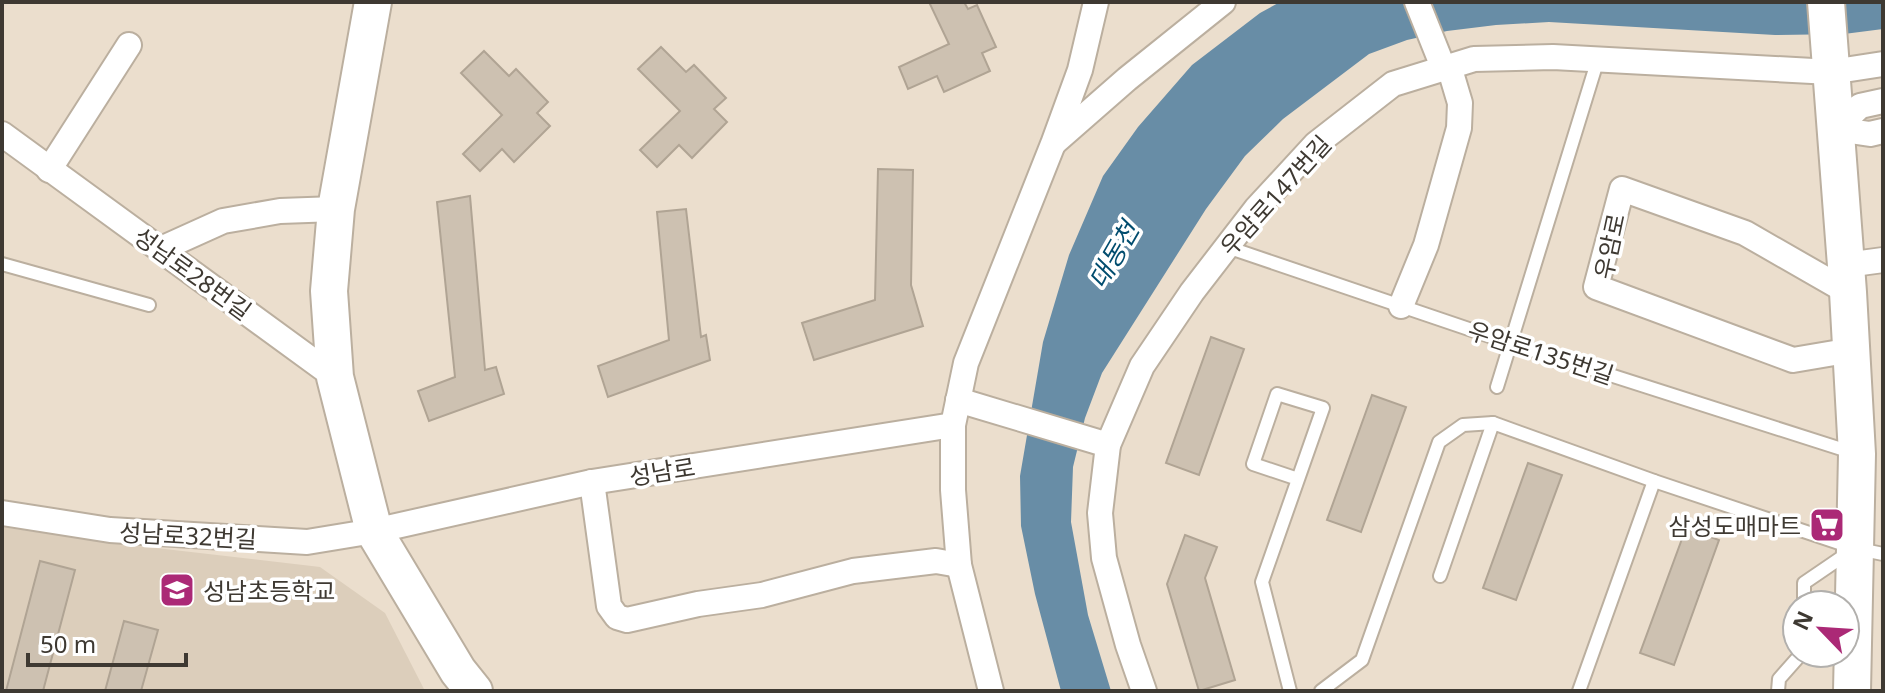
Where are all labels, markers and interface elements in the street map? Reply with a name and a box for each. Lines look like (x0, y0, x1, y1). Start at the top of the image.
street label: 우암로147번길 (1212, 128, 1338, 262)
street label: 우암로 (1586, 210, 1632, 282)
water label: 대동천 (1079, 212, 1148, 295)
street label: 성남로28번길 (128, 219, 258, 327)
street label: 우암로135번길 (1464, 313, 1618, 391)
street label: 성남로 (627, 450, 697, 492)
supermarket icon: 삼성도매마트 (1808, 506, 1846, 544)
place label: 삼성도매마트 (1669, 509, 1801, 542)
street label: 성남로32번길 (118, 515, 258, 555)
school or university icon: 성남초등학교 (158, 571, 196, 609)
place label: 성남초등학교 (203, 574, 335, 607)
north arrow (1781, 589, 1861, 669)
text: N (1785, 606, 1819, 635)
scale bar (28, 617, 186, 667)
text: 50 m (40, 627, 96, 660)

